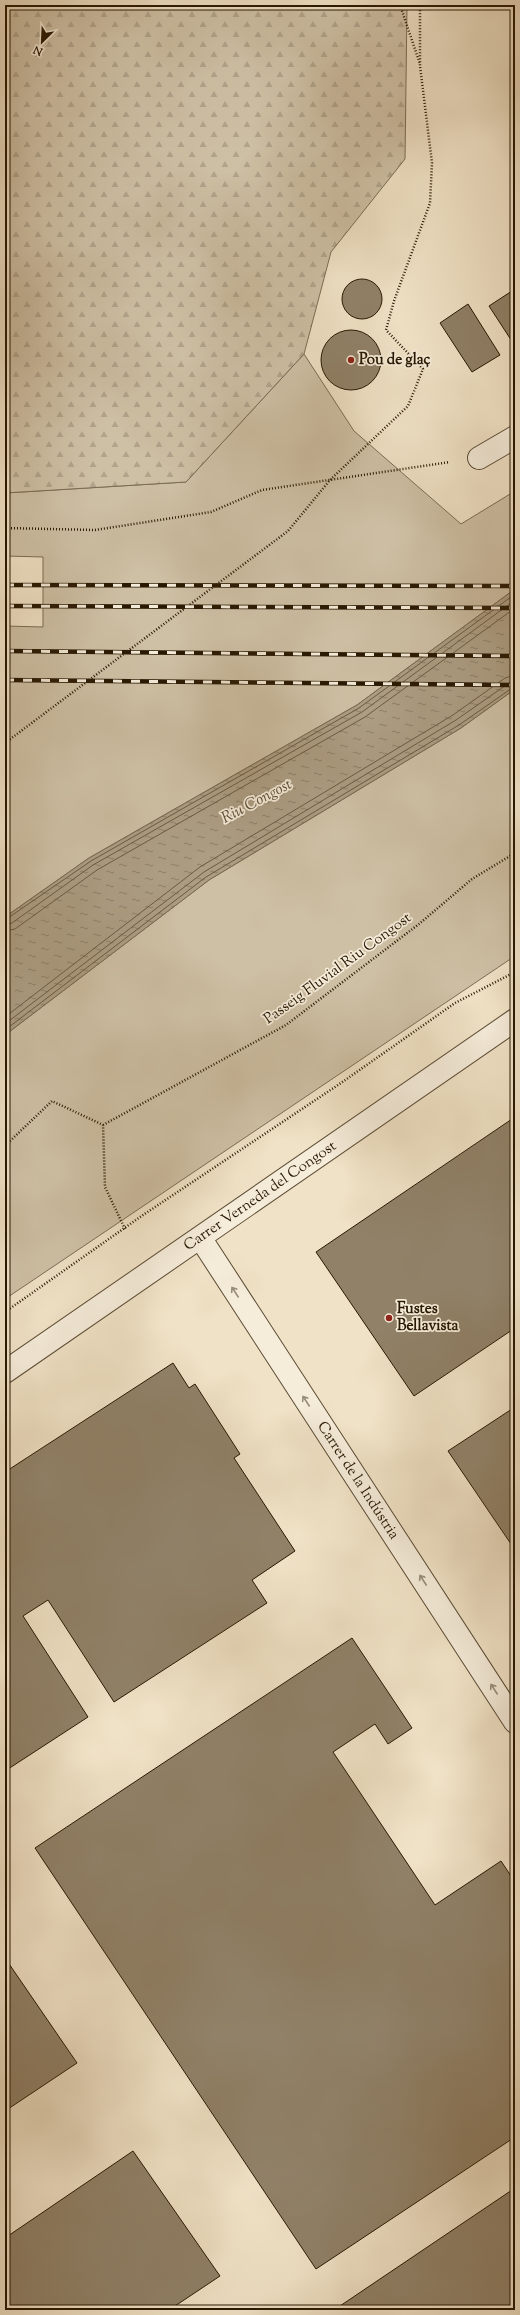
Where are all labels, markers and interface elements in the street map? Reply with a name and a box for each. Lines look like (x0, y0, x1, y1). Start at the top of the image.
north arrow (22, 22, 62, 62)
text: N (31, 41, 47, 60)
place label: Pou de glaç (359, 350, 431, 371)
marker: Pou de glaç (346, 355, 356, 365)
water label: Riu Congost (218, 774, 297, 830)
street label: Passeig Fluvial Riu Congost (260, 908, 416, 1030)
street label: Carrer Verneda del Congost (180, 1136, 341, 1256)
one-way arrow (231, 1287, 239, 1298)
place label: Fustes Bellavista (397, 1299, 459, 1337)
marker: Fustes Bellavista (384, 1313, 394, 1323)
one-way arrow (302, 1396, 310, 1407)
street label: Carrer de la Indústria (312, 1417, 404, 1544)
one-way arrow (419, 1575, 427, 1586)
one-way arrow (490, 1684, 498, 1695)

